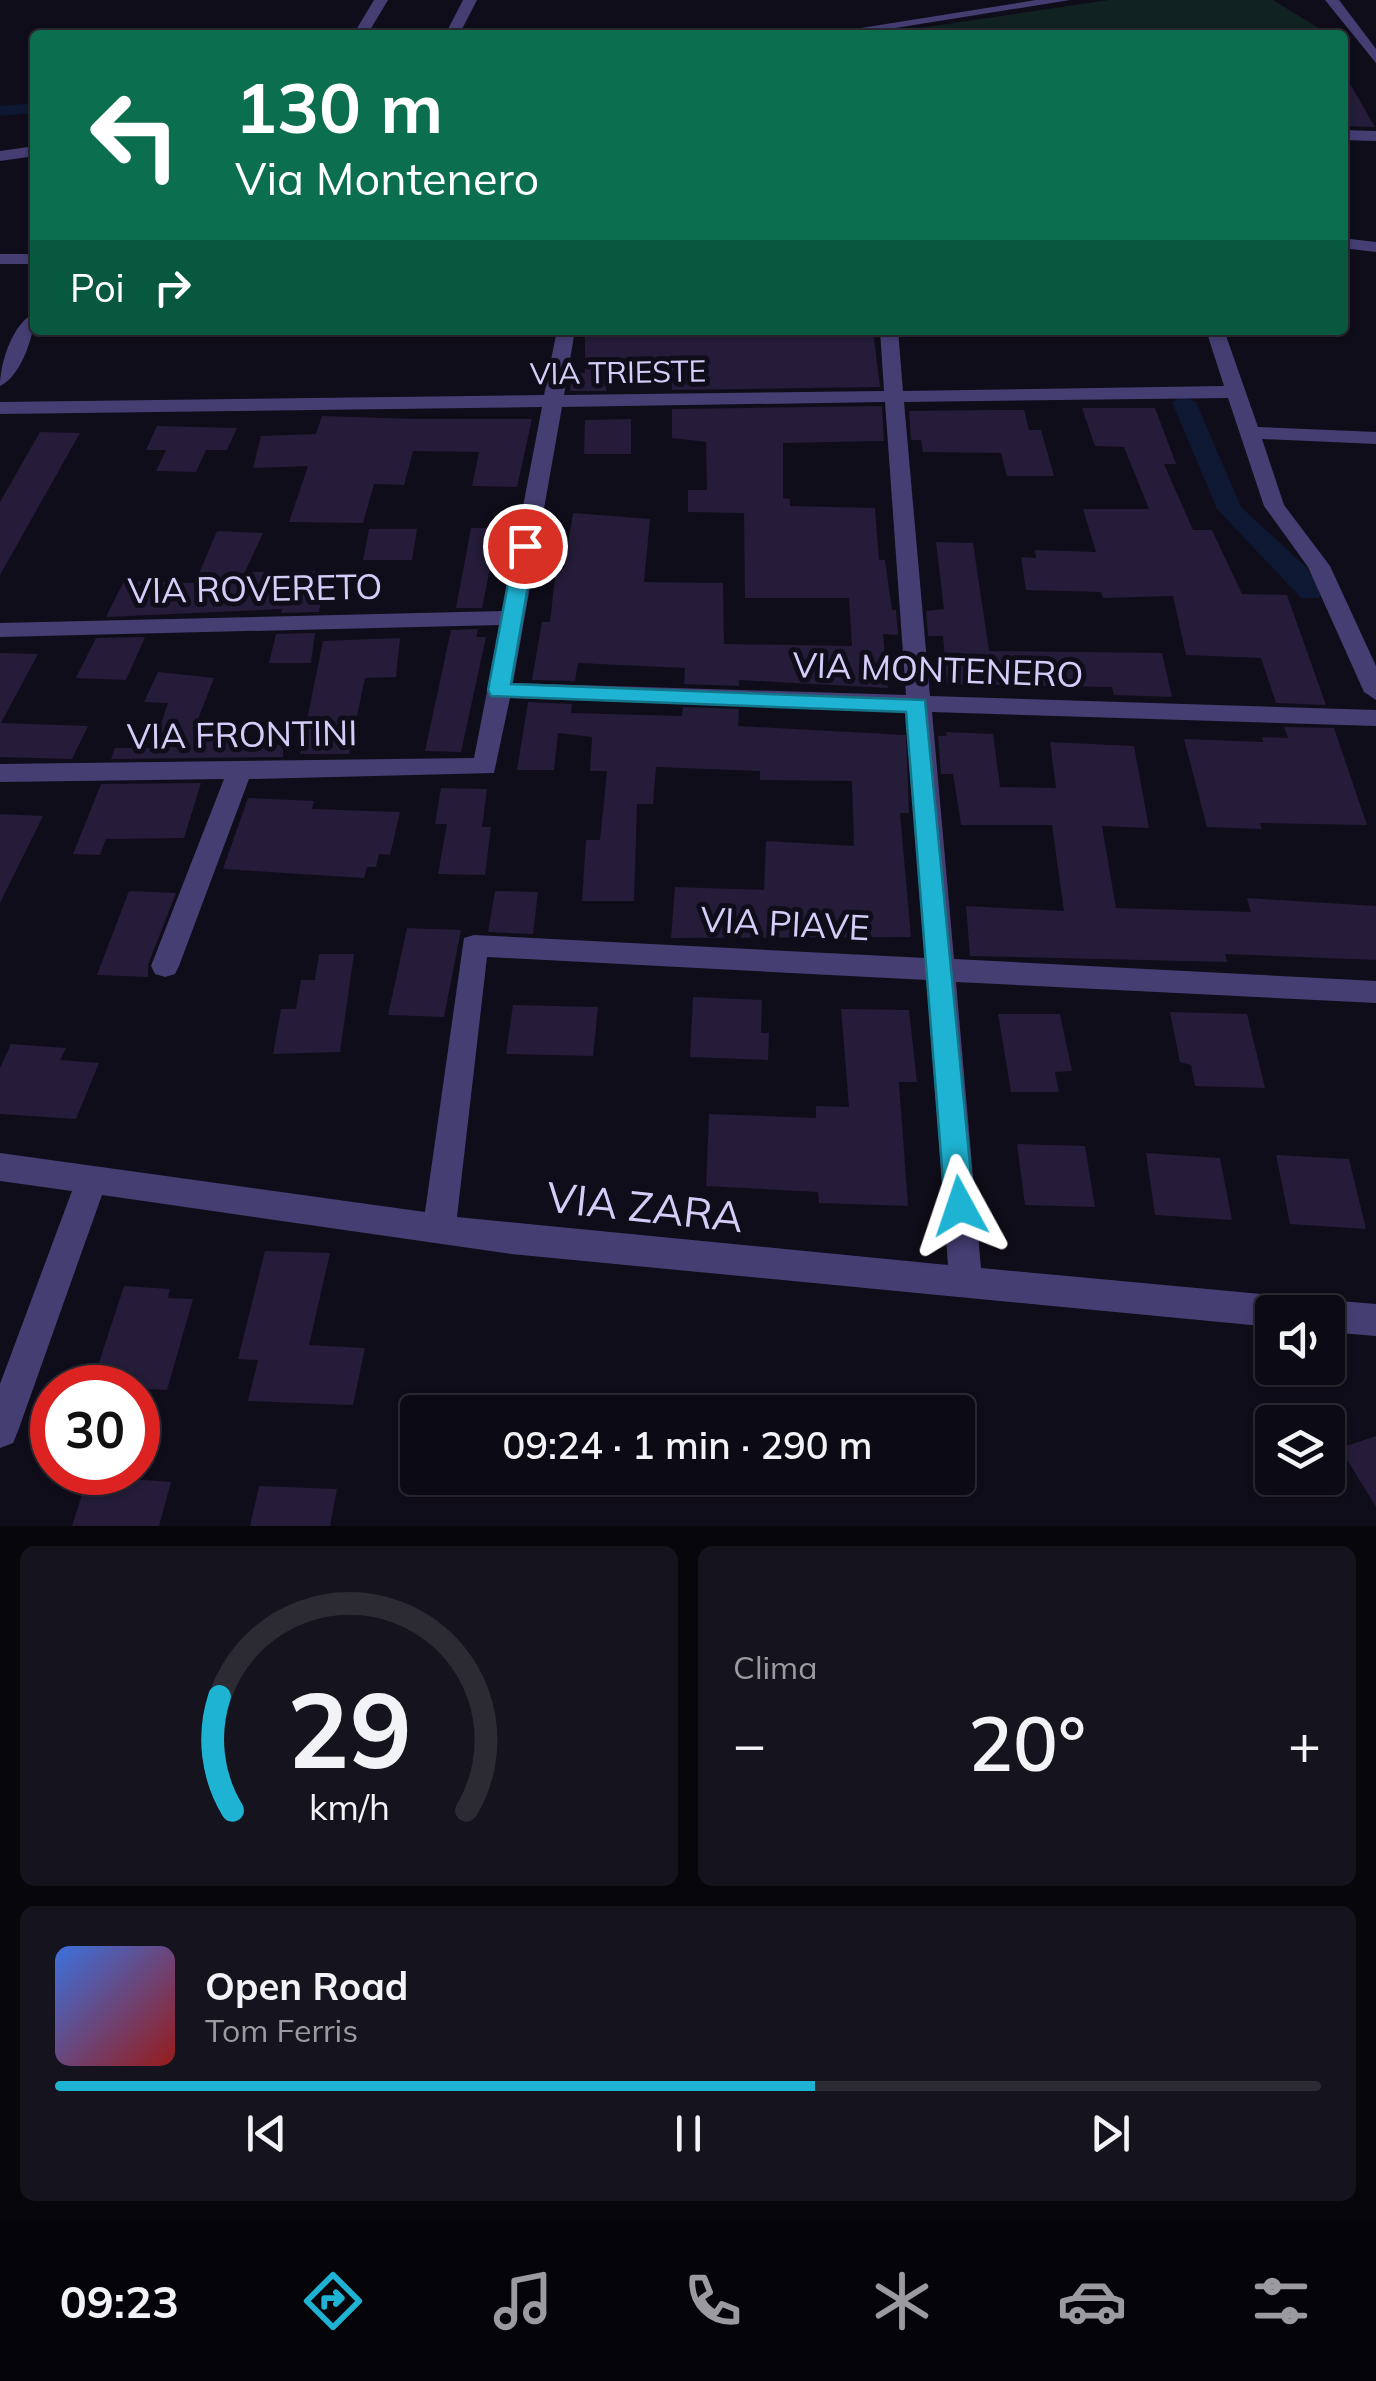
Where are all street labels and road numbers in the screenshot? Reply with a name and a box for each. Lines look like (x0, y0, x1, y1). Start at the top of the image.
street label: VIA TRIESTE (529, 351, 707, 393)
street label: VIA ROVERETO (127, 564, 383, 612)
street label: VIA MONTENERO (792, 642, 1084, 696)
street label: VIA FRONTINI (126, 710, 358, 758)
street label: VIA PIAVE (700, 897, 871, 949)
street label: VIA ZARA (544, 1170, 746, 1243)

